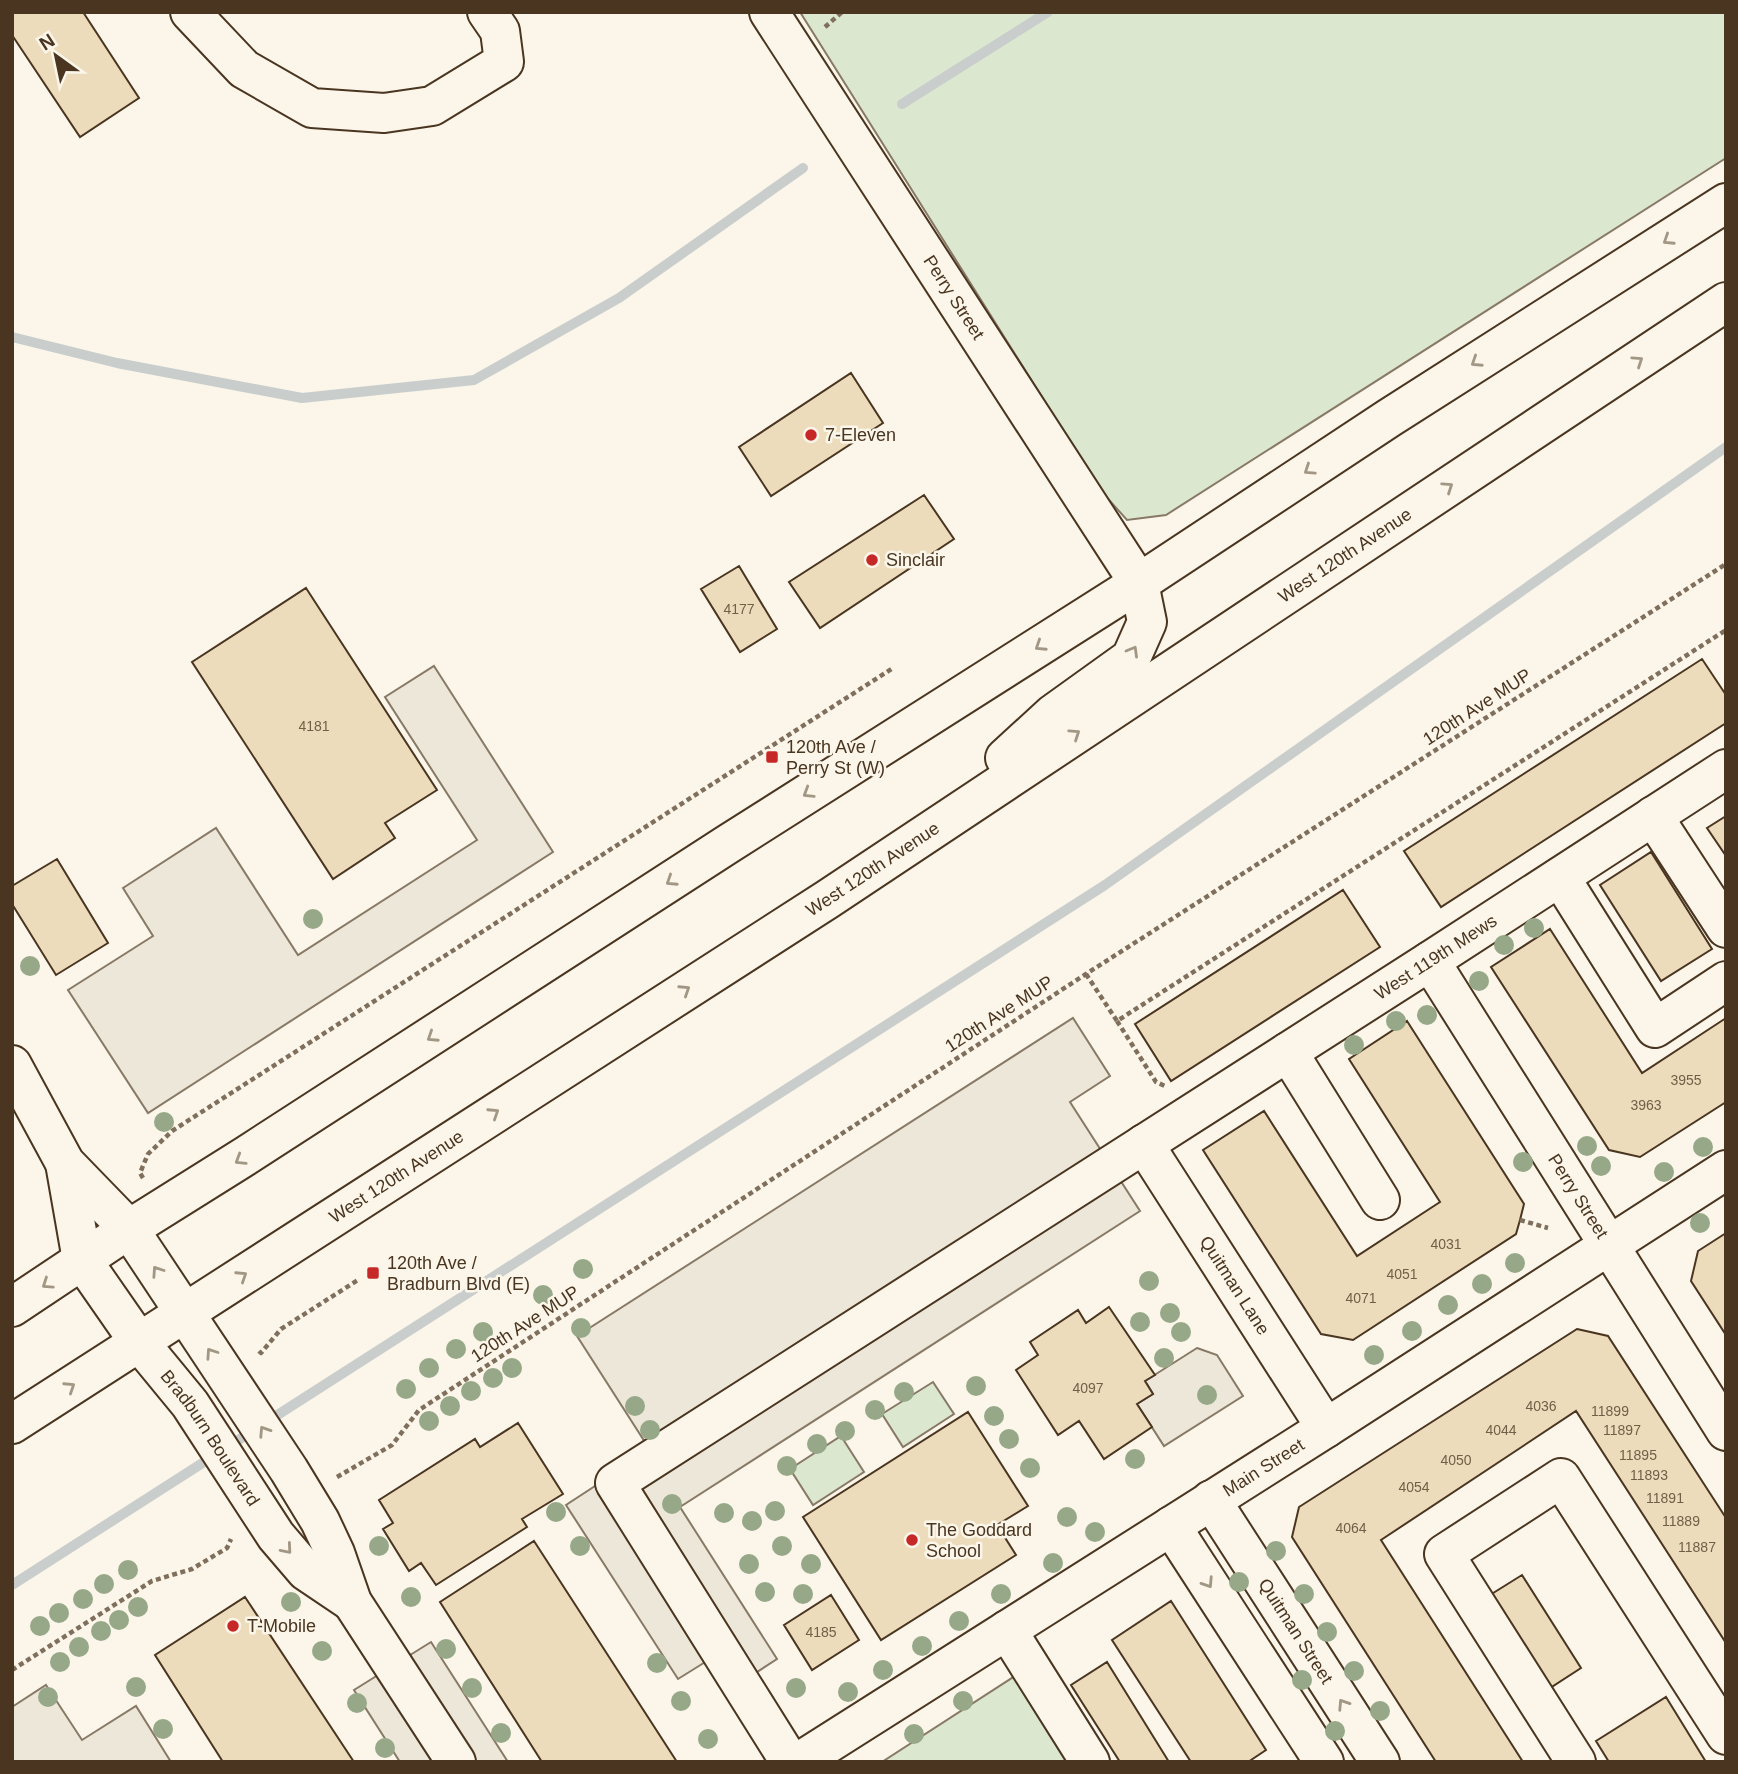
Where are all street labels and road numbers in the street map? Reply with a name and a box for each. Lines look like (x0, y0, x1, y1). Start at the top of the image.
street label: Perry Street (919, 252, 988, 343)
street label: West 120th Avenue (1275, 504, 1415, 607)
street label: 120th Ave MUP (1419, 665, 1535, 749)
street label: West 120th Avenue (802, 818, 943, 920)
street label: West 119th Mews (1371, 910, 1501, 1004)
street label: 120th Ave MUP (941, 972, 1057, 1056)
street label: West 120th Avenue (326, 1126, 467, 1227)
street label: Perry Street (1544, 1150, 1612, 1242)
street label: Quitman Lane (1196, 1232, 1274, 1338)
street label: 120th Ave MUP (467, 1282, 583, 1366)
street label: Bradburn Boulevard (156, 1366, 264, 1510)
street label: Main Street (1219, 1434, 1308, 1501)
street label: Quitman Street (1254, 1575, 1337, 1687)

